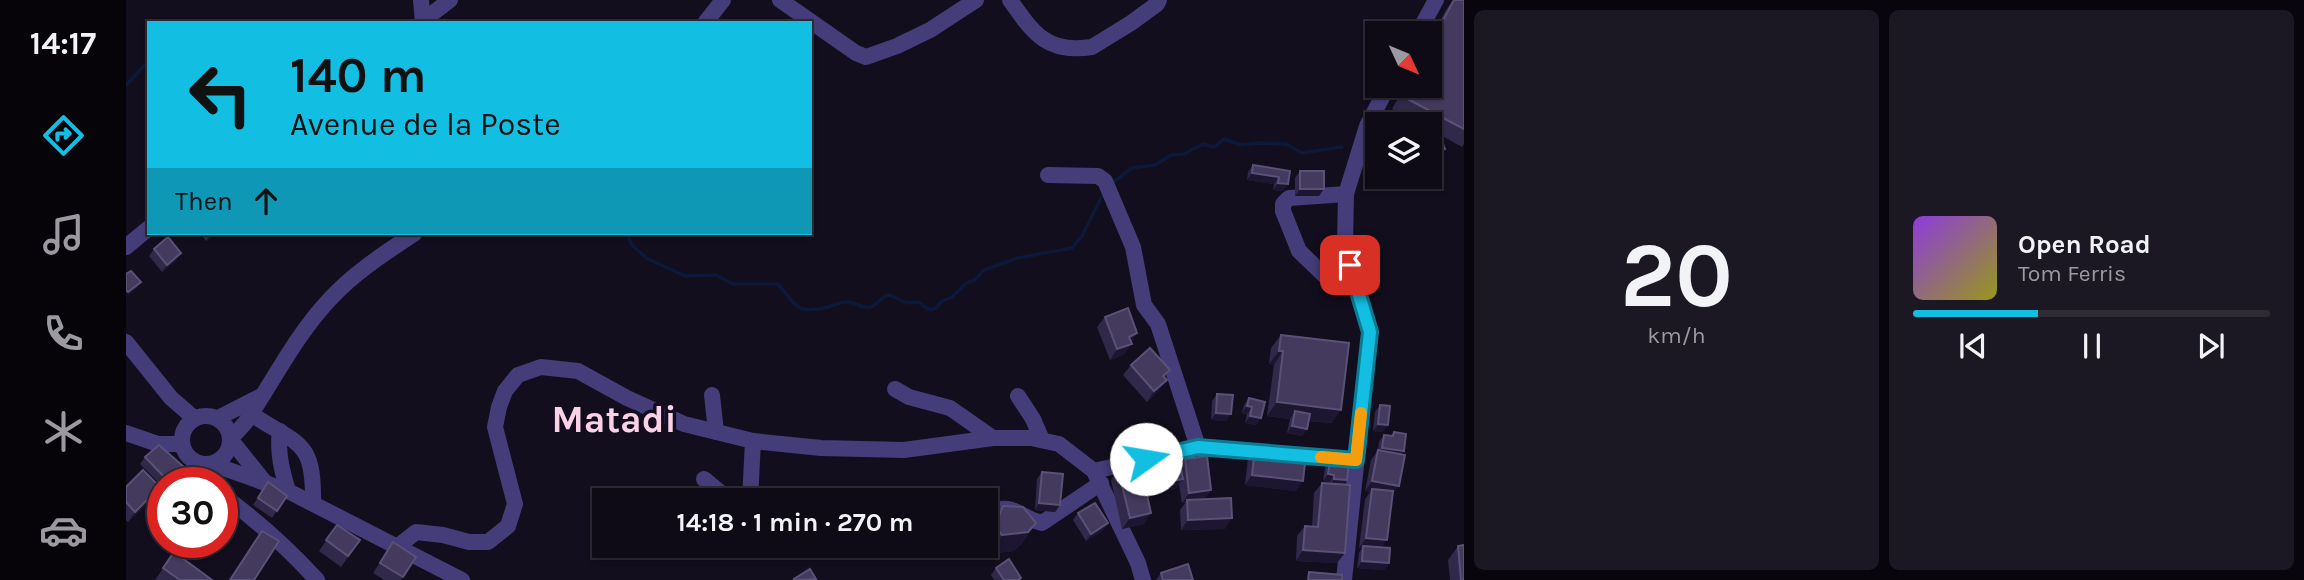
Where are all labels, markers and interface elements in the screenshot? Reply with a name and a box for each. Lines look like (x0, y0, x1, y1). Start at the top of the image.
north arrow (1365, 21, 1442, 98)
map controls (1365, 21, 1442, 189)
text: 14:17 (30, 25, 96, 62)
text: 140 m (290, 47, 427, 104)
icon: left (175, 49, 266, 140)
text: Avenue de la Poste (290, 106, 561, 143)
icon: directions (39, 111, 88, 160)
button: layers (1365, 112, 1442, 189)
icon: ahead (247, 182, 285, 220)
text: Then (175, 186, 233, 217)
icon: music (39, 210, 88, 259)
text: 20 (1620, 223, 1733, 329)
text: Open Road (2018, 229, 2151, 260)
pin (1320, 235, 1380, 295)
icon: arrive (1331, 246, 1369, 284)
text: Tom Ferris (2018, 260, 2126, 287)
icon: phone (39, 309, 88, 358)
text: km/h (1647, 322, 1706, 349)
icon: previous (1954, 327, 1992, 365)
icon: pause (2073, 327, 2111, 365)
icon: next (2192, 327, 2230, 365)
district label: Matadi (551, 398, 677, 441)
icon: climate (39, 407, 88, 456)
position arrow (1109, 422, 1183, 496)
speed limit sign: 30 (147, 467, 238, 558)
icon: car (39, 506, 88, 555)
text: 14:18 · 1 min · 270 m (677, 507, 913, 538)

